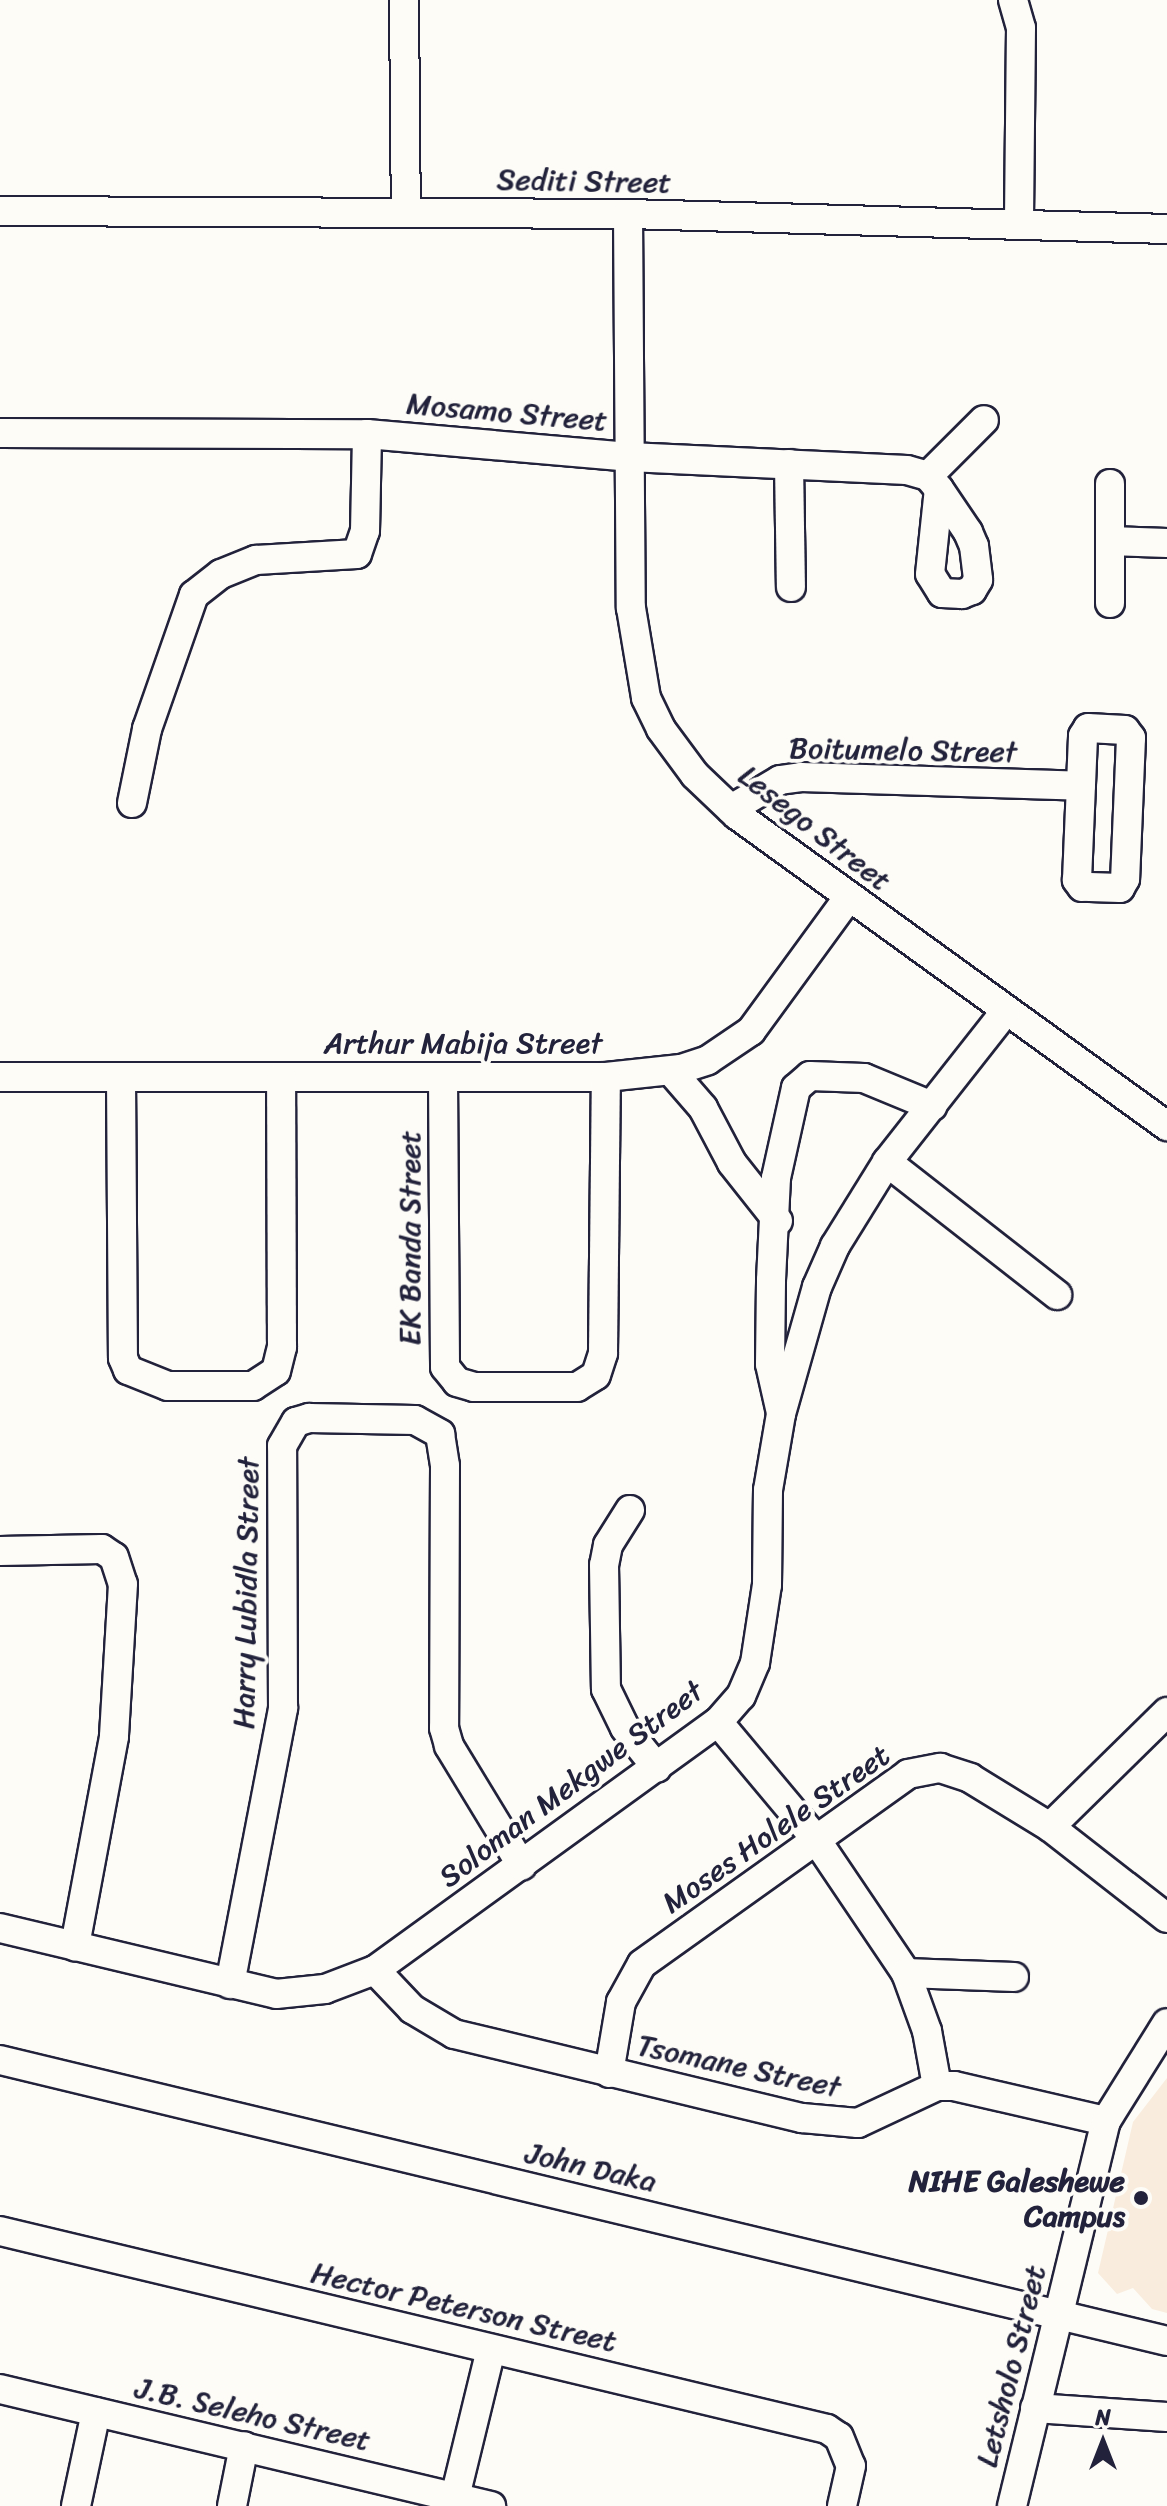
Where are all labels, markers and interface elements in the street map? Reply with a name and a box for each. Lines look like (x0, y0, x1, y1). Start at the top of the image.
street label: Sediti Street (496, 161, 672, 201)
street label: Mosamo Street (405, 385, 609, 439)
street label: Boitumelo Street (788, 730, 1018, 770)
street label: Lesego Street (732, 757, 898, 899)
street label: Arthur Mabija Street (322, 1025, 604, 1061)
street label: EK Banda Street (392, 1129, 428, 1347)
street label: Harry Lubidla Street (226, 1456, 266, 1730)
street label: Soloman Mekgwe Street (432, 1673, 710, 1895)
street label: Moses Holele Street (656, 1737, 896, 1921)
street label: Tsomane Street (634, 2027, 844, 2105)
street label: John Daka (522, 2135, 660, 2199)
place label: NIHE Galeshewe Campus (909, 2163, 1125, 2234)
marker: NIHE Galeshewe Campus (1132, 2189, 1150, 2207)
street label: Hector Peterson Street (308, 2254, 620, 2360)
street label: Letsholo Street (969, 2262, 1053, 2470)
street label: J.B. Seleho Street (131, 2369, 375, 2459)
text: N (1095, 2398, 1111, 2437)
north arrow (1063, 2402, 1143, 2482)

